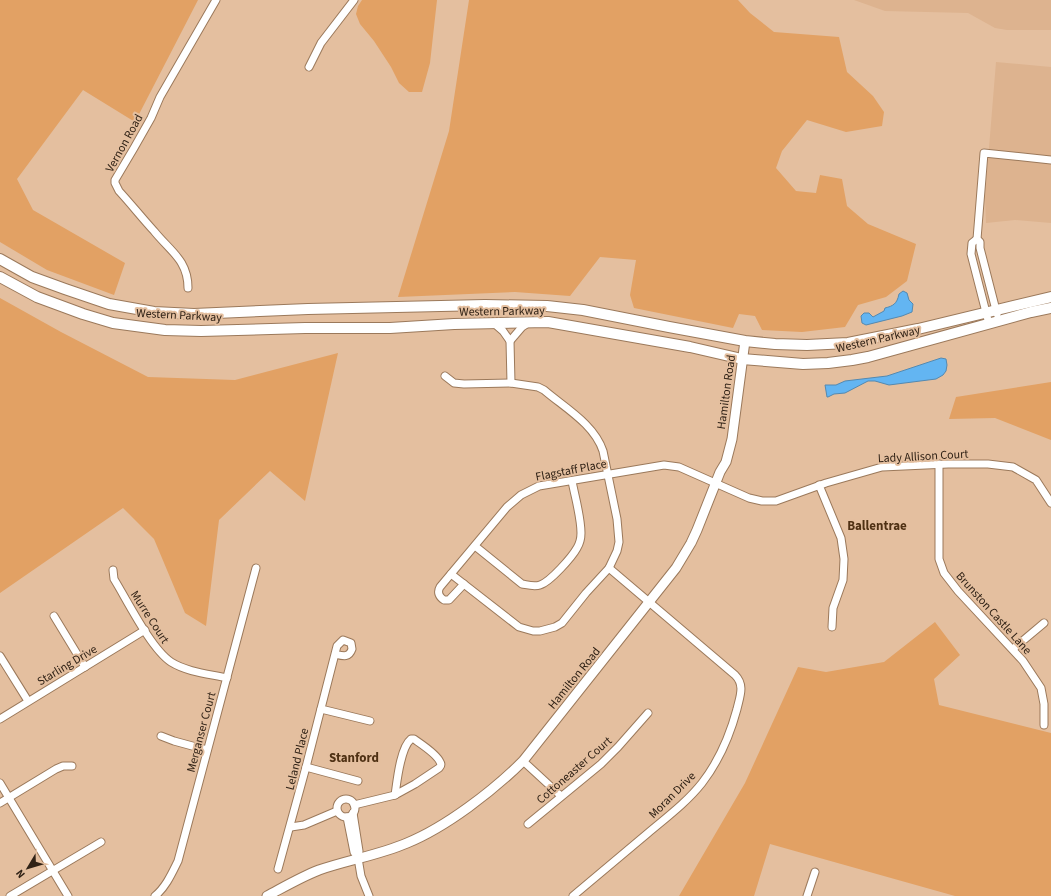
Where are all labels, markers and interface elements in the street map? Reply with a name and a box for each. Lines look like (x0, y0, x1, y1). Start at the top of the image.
street label: Vernon Road (102, 111, 147, 175)
street label: Western Parkway (459, 302, 545, 321)
street label: Western Parkway (136, 305, 223, 326)
street label: Western Parkway (834, 321, 922, 357)
street label: Hamilton Road (713, 354, 740, 430)
street label: Lady Allison Court (877, 446, 969, 467)
street label: Flagstaff Place (534, 455, 608, 486)
district label: Ballentrae (847, 517, 907, 535)
street label: Brunston Castle Lane (952, 568, 1035, 658)
street label: Murre Court (126, 588, 173, 647)
street label: Starling Drive (34, 641, 100, 690)
street label: Hamilton Road (544, 644, 605, 713)
street label: Merganser Court (183, 690, 220, 774)
street label: Leland Place (282, 726, 313, 792)
street label: Cottoneaster Court (533, 733, 616, 808)
district label: Stanford (329, 749, 379, 767)
street label: Moran Drive (645, 768, 700, 823)
north arrow (8, 848, 48, 888)
text: N (12, 866, 29, 881)

